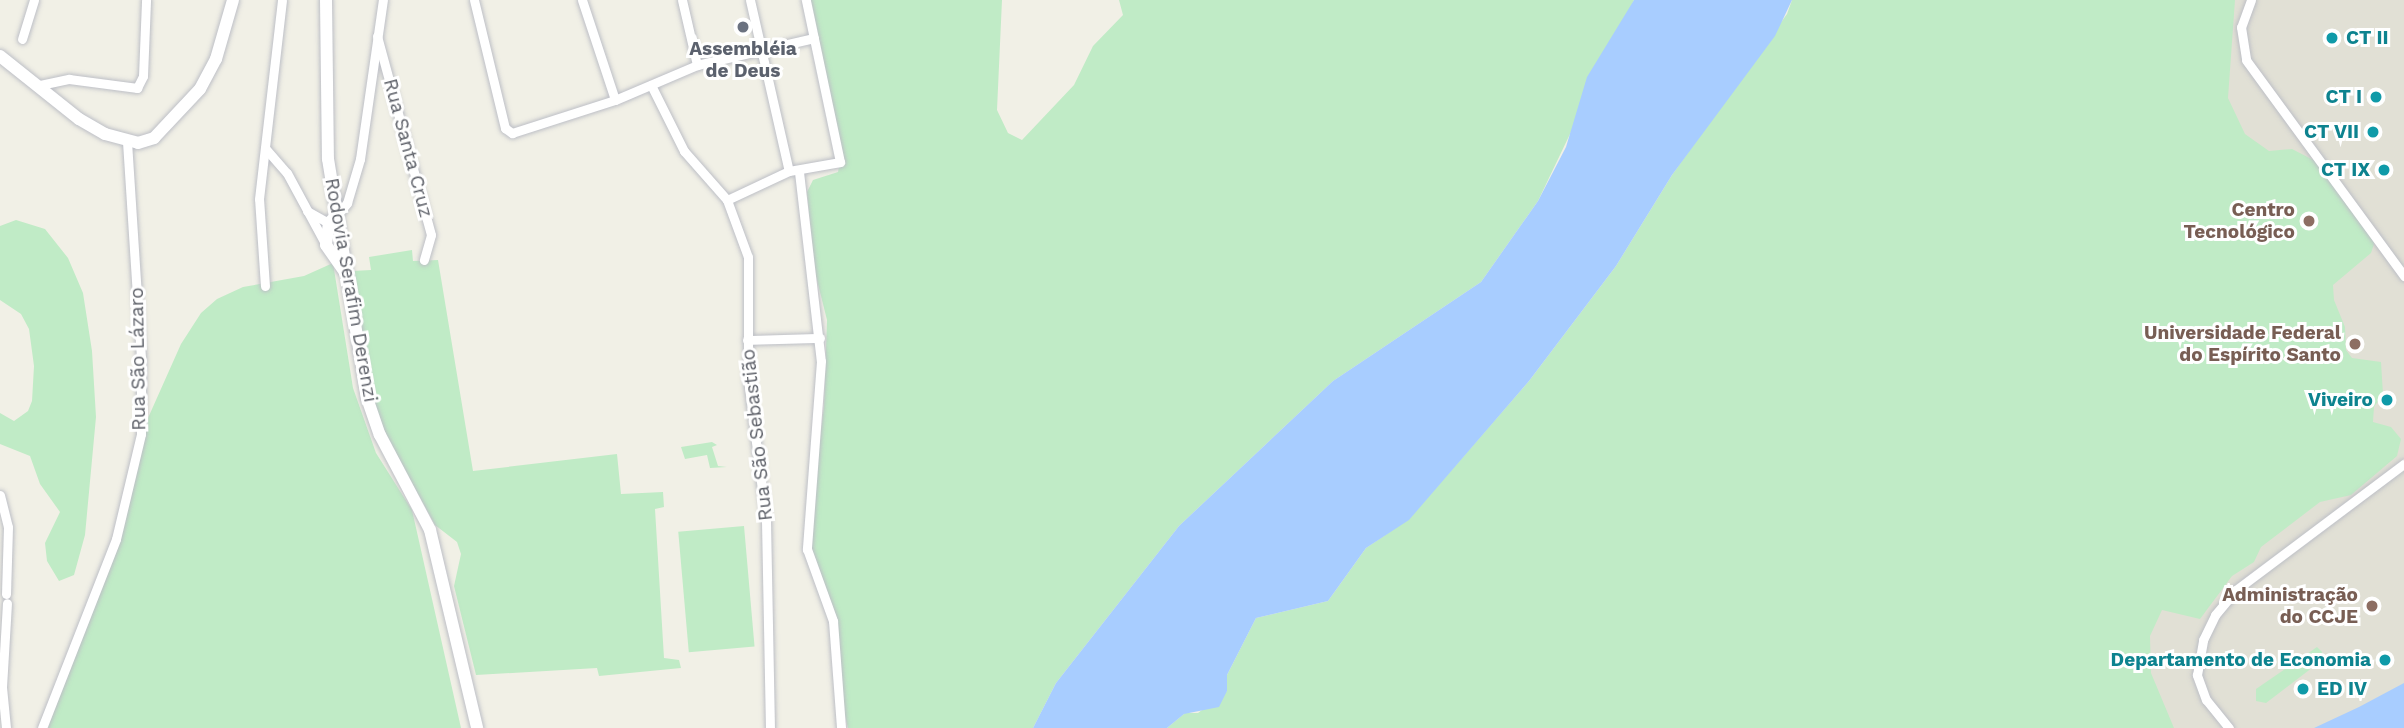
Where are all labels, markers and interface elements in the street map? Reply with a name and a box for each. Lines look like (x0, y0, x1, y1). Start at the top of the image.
marker: Assembléia de Deus (735, 19, 751, 35)
place label: CT II (2346, 27, 2389, 49)
marker: CT II (2324, 30, 2340, 46)
place label: Assembléia de Deus (689, 38, 797, 82)
street label: Rua Santa Cruz (378, 76, 438, 220)
place label: CT I (2325, 86, 2362, 108)
marker: CT I (2368, 89, 2384, 105)
place label: CT VII (2303, 121, 2359, 143)
marker: CT VII (2365, 124, 2381, 140)
place label: CT IX (2321, 159, 2370, 181)
marker: CT IX (2376, 162, 2392, 178)
street label: Rodovia Serafim Derenzi (320, 176, 382, 404)
place label: Centro Tecnológico (2184, 199, 2295, 243)
marker: Centro Tecnológico (2301, 213, 2317, 229)
street label: Rua São Lázaro (125, 287, 151, 431)
place label: Universidade Federal do Espírito Santo (2144, 322, 2341, 366)
marker: Universidade Federal do Espírito Santo (2347, 336, 2363, 352)
street label: Rua São Sebastião (737, 348, 777, 522)
place label: Viveiro (2308, 389, 2373, 411)
marker: Viveiro (2379, 392, 2395, 408)
place label: Administração do CCJE (2222, 584, 2358, 628)
marker: Administração do CCJE (2364, 598, 2380, 614)
place label: Departamento de Economia (2110, 649, 2371, 671)
marker: Departamento de Economia (2377, 652, 2393, 668)
place label: ED IV (2317, 678, 2367, 700)
marker: ED IV (2295, 681, 2311, 697)

